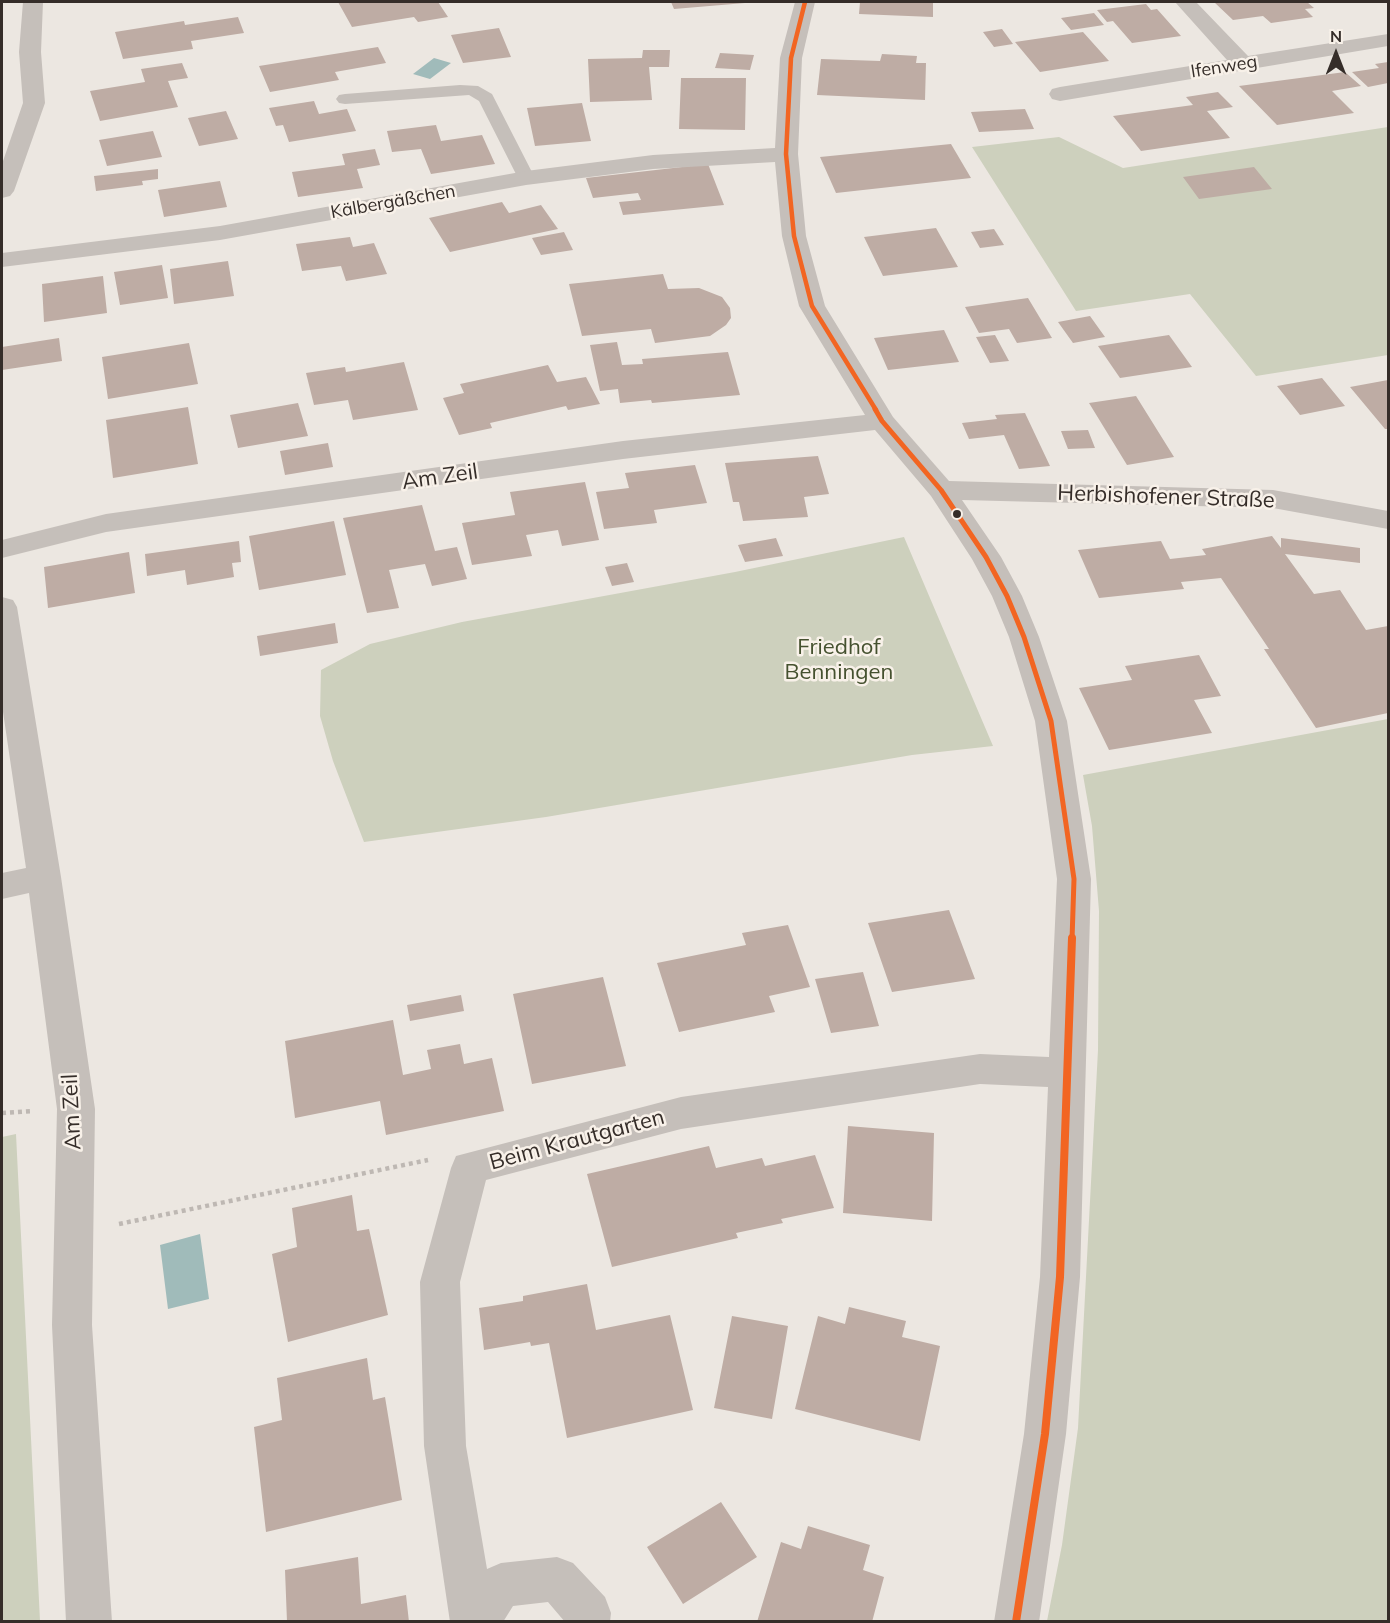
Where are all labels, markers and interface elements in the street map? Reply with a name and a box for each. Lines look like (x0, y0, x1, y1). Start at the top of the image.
north arrow (1306, 24, 1366, 84)
text: N (1330, 26, 1342, 46)
street label: Ifenweg (1189, 51, 1259, 83)
street label: Kälbergäßchen (329, 180, 457, 224)
street label: Am Zeil (400, 459, 480, 495)
street label: Herbishofener Straße (1057, 480, 1275, 514)
unlabelled marker (951, 508, 963, 520)
park label: Friedhof Benningen (785, 634, 893, 686)
street label: Am Zeil (57, 1073, 87, 1151)
street label: Beim Krautgarten (487, 1104, 667, 1176)

